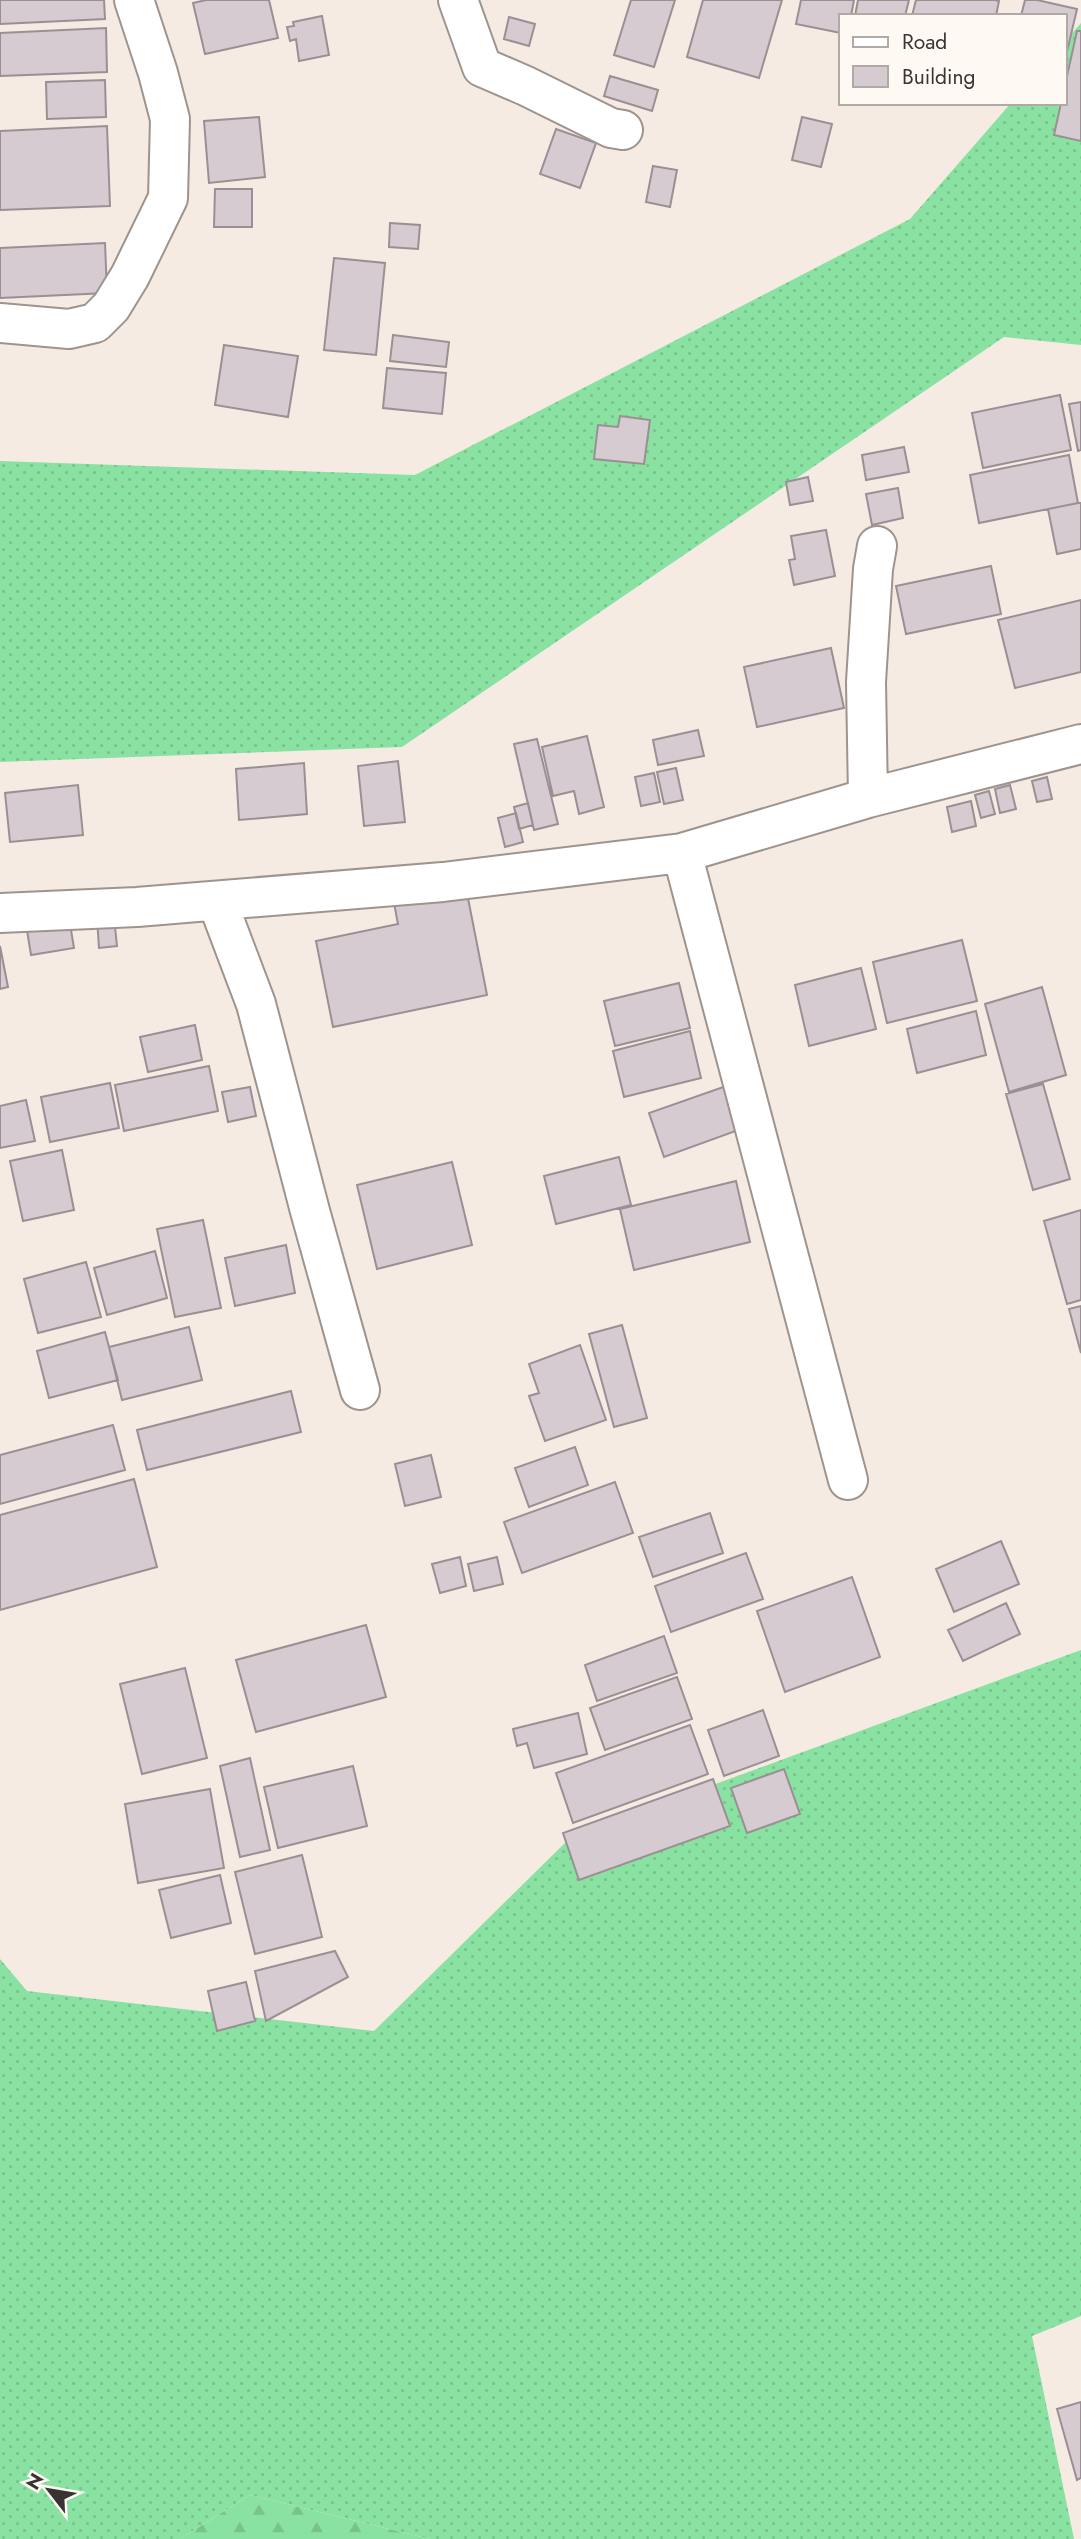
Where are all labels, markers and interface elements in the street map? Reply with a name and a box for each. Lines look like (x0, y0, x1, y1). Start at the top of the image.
legend (839, 14, 1067, 105)
text: Road (902, 27, 947, 57)
text: Building (902, 62, 975, 92)
north arrow (14, 2455, 84, 2525)
text: N (19, 2468, 50, 2495)

